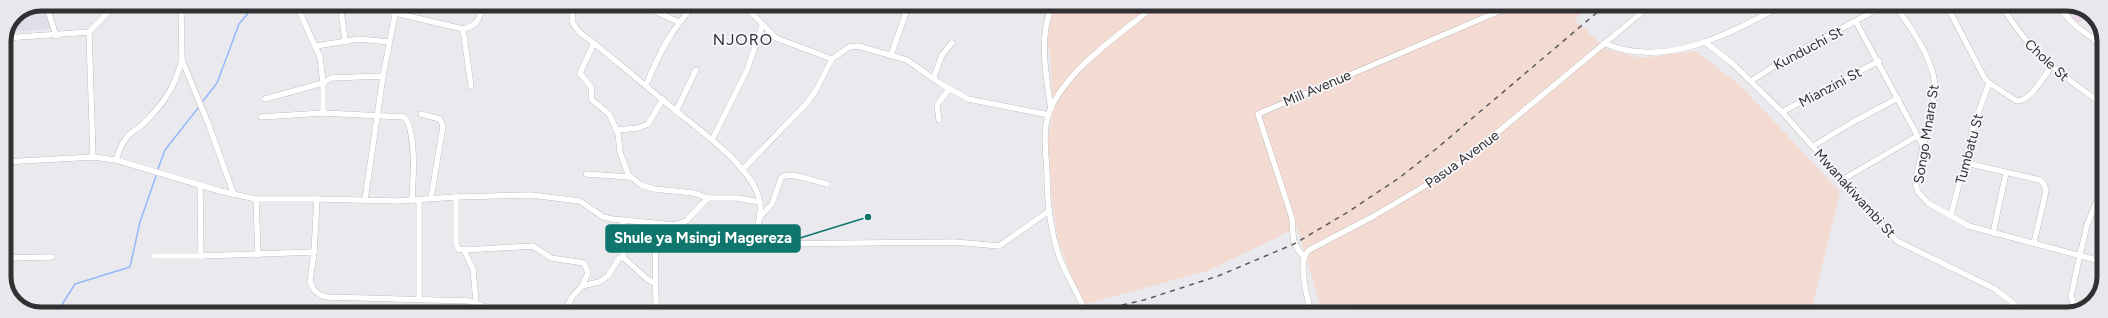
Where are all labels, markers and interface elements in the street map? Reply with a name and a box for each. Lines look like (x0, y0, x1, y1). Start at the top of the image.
street label: Kunduchi St (1771, 23, 1846, 74)
district label: NJORO (713, 30, 773, 49)
street label: Chole St (2021, 36, 2072, 85)
street label: Mianzini St (1796, 64, 1865, 111)
street label: Mill Avenue (1281, 66, 1354, 110)
street label: Songo Mnara St (1910, 83, 1943, 185)
street label: Tumbatu St (1952, 112, 1987, 186)
street label: Pasua Avenue (1422, 127, 1503, 192)
street label: Mwanakiwambi St (1810, 145, 1899, 241)
callout: Shule ya Msingi Magereza (606, 225, 800, 252)
text: Shule ya Msingi Magereza (614, 229, 792, 247)

